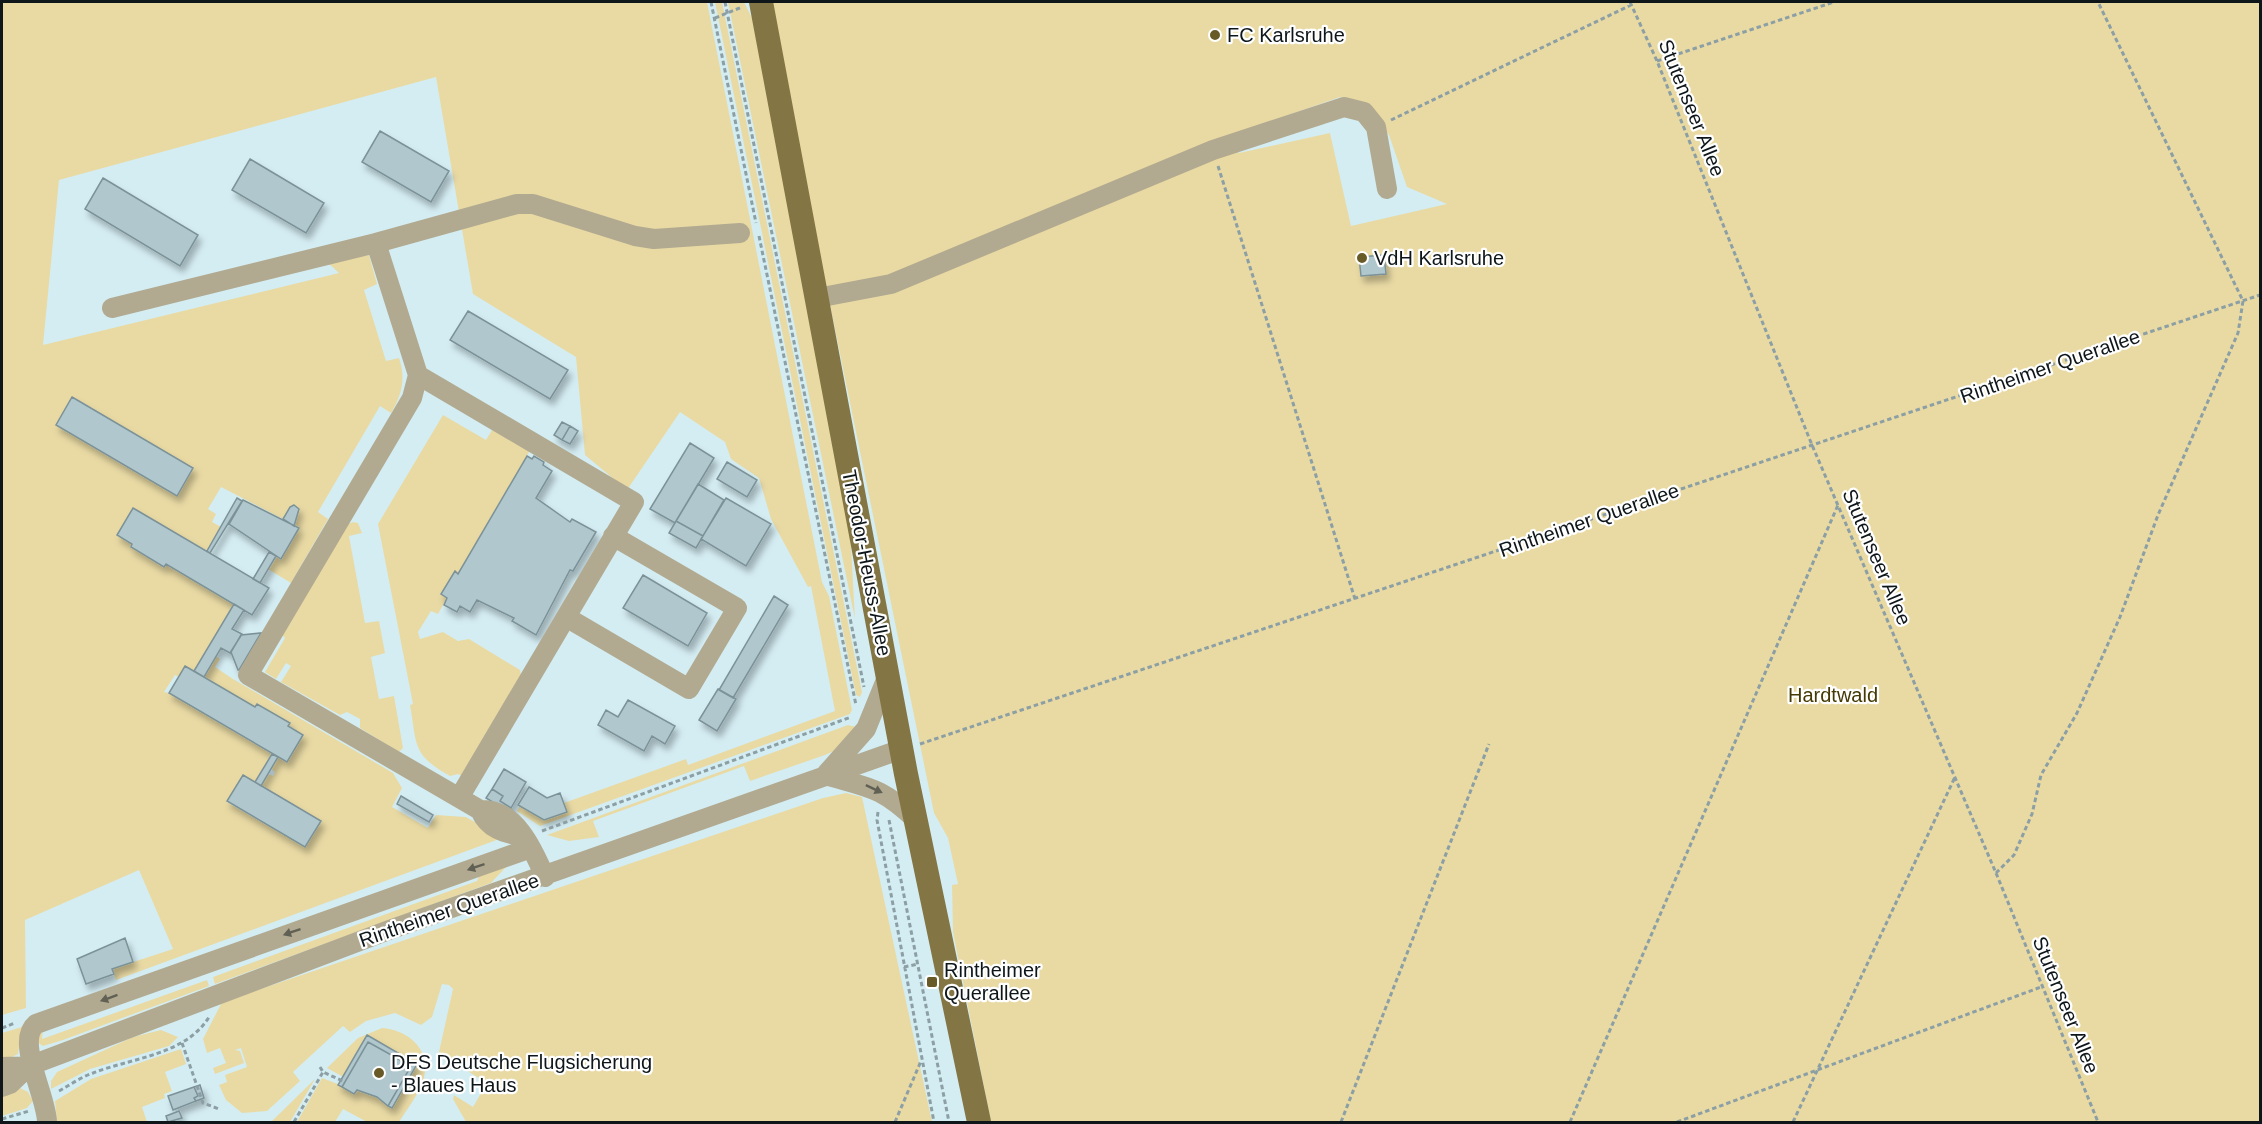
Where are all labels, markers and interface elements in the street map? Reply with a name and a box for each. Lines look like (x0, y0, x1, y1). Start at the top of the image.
place label: FC Karlsruhe (1227, 24, 1345, 46)
marker: FC Karlsruhe (1208, 28, 1222, 42)
street label: Stutenseer Allee (1655, 36, 1729, 180)
place label: VdH Karlsruhe (1374, 247, 1504, 269)
marker: VdH Karlsruhe (1355, 251, 1369, 265)
street label: Rintheimer Querallee (1957, 325, 2143, 407)
street label: Theodor-Heuss-Allee (838, 468, 896, 658)
street label: Rintheimer Querallee (1496, 479, 1682, 561)
street label: Stutenseer Allee (1838, 486, 1916, 628)
park label: Hardtwald (1788, 684, 1878, 706)
one-way arrow (866, 785, 883, 794)
one-way arrow (467, 863, 485, 873)
street label: Rintheimer Querallee (356, 869, 542, 951)
one-way arrow (283, 928, 301, 938)
street label: Stutenseer Allee (2029, 933, 2103, 1077)
place label: Rintheimer Querallee (944, 959, 1041, 1004)
marker: Rintheimer Querallee (925, 975, 939, 989)
one-way arrow (99, 994, 117, 1004)
place label: DFS Deutsche Flugsicherung - Blaues Haus (391, 1051, 652, 1096)
marker: DFS Deutsche Flugsicherung - Blaues Haus (372, 1066, 386, 1080)

